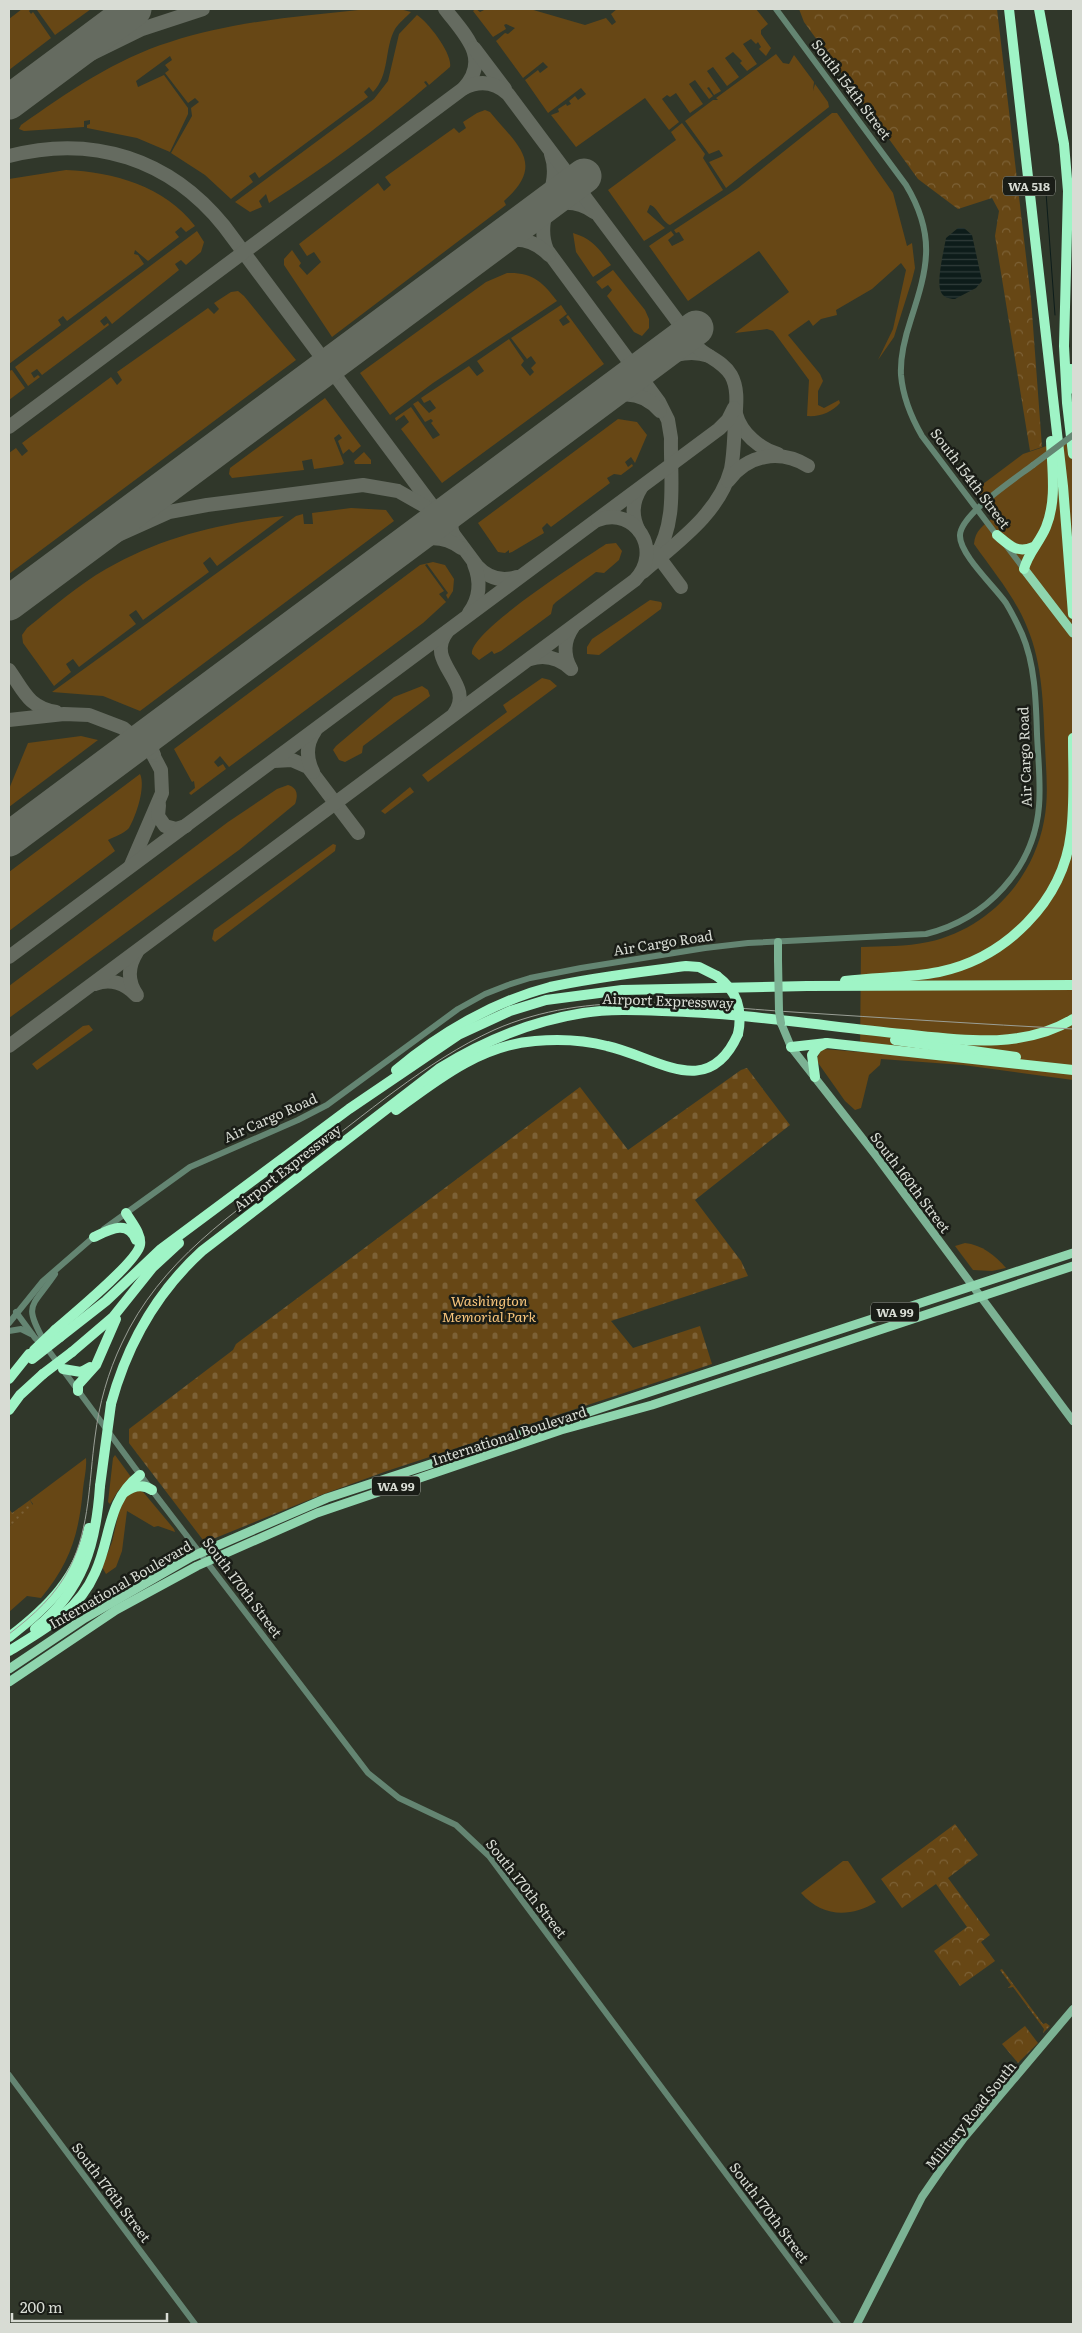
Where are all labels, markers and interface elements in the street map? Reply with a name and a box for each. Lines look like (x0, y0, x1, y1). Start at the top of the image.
street label: South 154th Street (808, 35, 897, 144)
road number: WA 518 (1003, 177, 1055, 196)
street label: South 154th Street (927, 424, 1016, 533)
street label: Air Cargo Road (1012, 706, 1036, 808)
street label: Air Cargo Road (612, 924, 715, 960)
street label: Airport Expressway (602, 988, 735, 1012)
street label: Air Cargo Road (220, 1087, 320, 1147)
street label: Airport Expressway (229, 1118, 346, 1215)
street label: South 160th Street (866, 1127, 956, 1237)
park label: Washington Memorial Park (442, 1290, 536, 1326)
road number: WA 99 (871, 1302, 919, 1321)
street label: International Boulevard (429, 1400, 589, 1469)
road number: WA 99 (372, 1476, 420, 1495)
street label: South 170th Street (199, 1533, 288, 1642)
street label: International Boulevard (45, 1535, 195, 1633)
street label: South 170th Street (482, 1834, 572, 1942)
street label: Military Road South (920, 2056, 1020, 2174)
street label: South 176th Street (68, 2138, 156, 2246)
street label: South 170th Street (726, 2158, 815, 2267)
scale bar (12, 2290, 168, 2322)
text: 200 m (20, 2295, 63, 2318)

